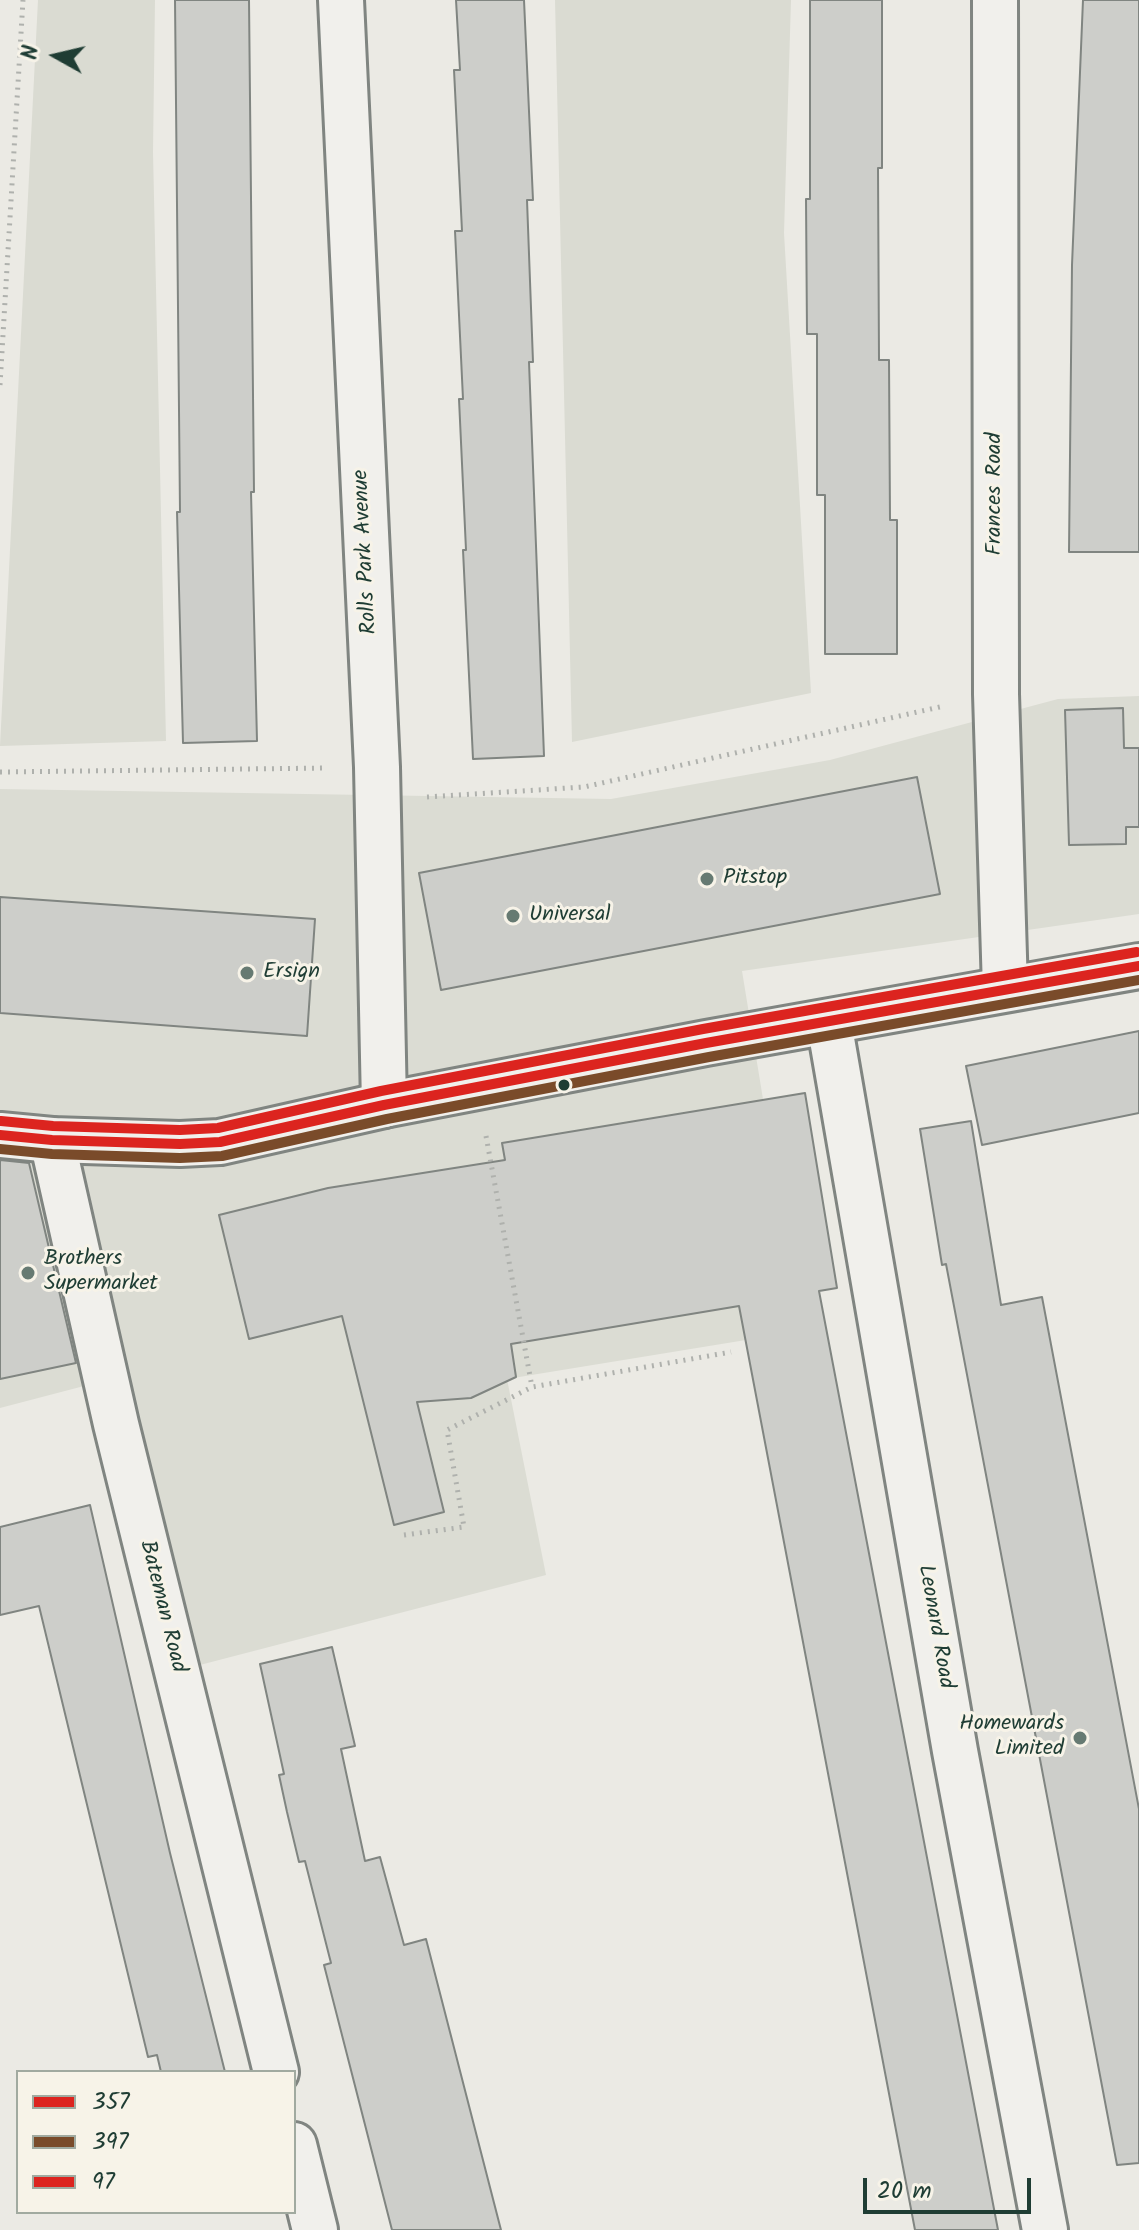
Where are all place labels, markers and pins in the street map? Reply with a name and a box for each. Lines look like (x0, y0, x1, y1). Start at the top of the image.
place label: Pitstop (723, 866, 787, 892)
marker: Pitstop (698, 870, 716, 888)
place label: Universal (529, 903, 611, 929)
marker: Universal (504, 907, 522, 925)
place label: Ersign (263, 960, 320, 986)
marker: Ersign (238, 964, 256, 982)
unlabelled marker (556, 1077, 572, 1093)
place label: Brothers Supermarket (44, 1247, 158, 1298)
marker: Brothers Supermarket (19, 1264, 37, 1282)
place label: Homewards Limited (959, 1712, 1064, 1764)
marker: Homewards Limited (1071, 1729, 1089, 1747)

